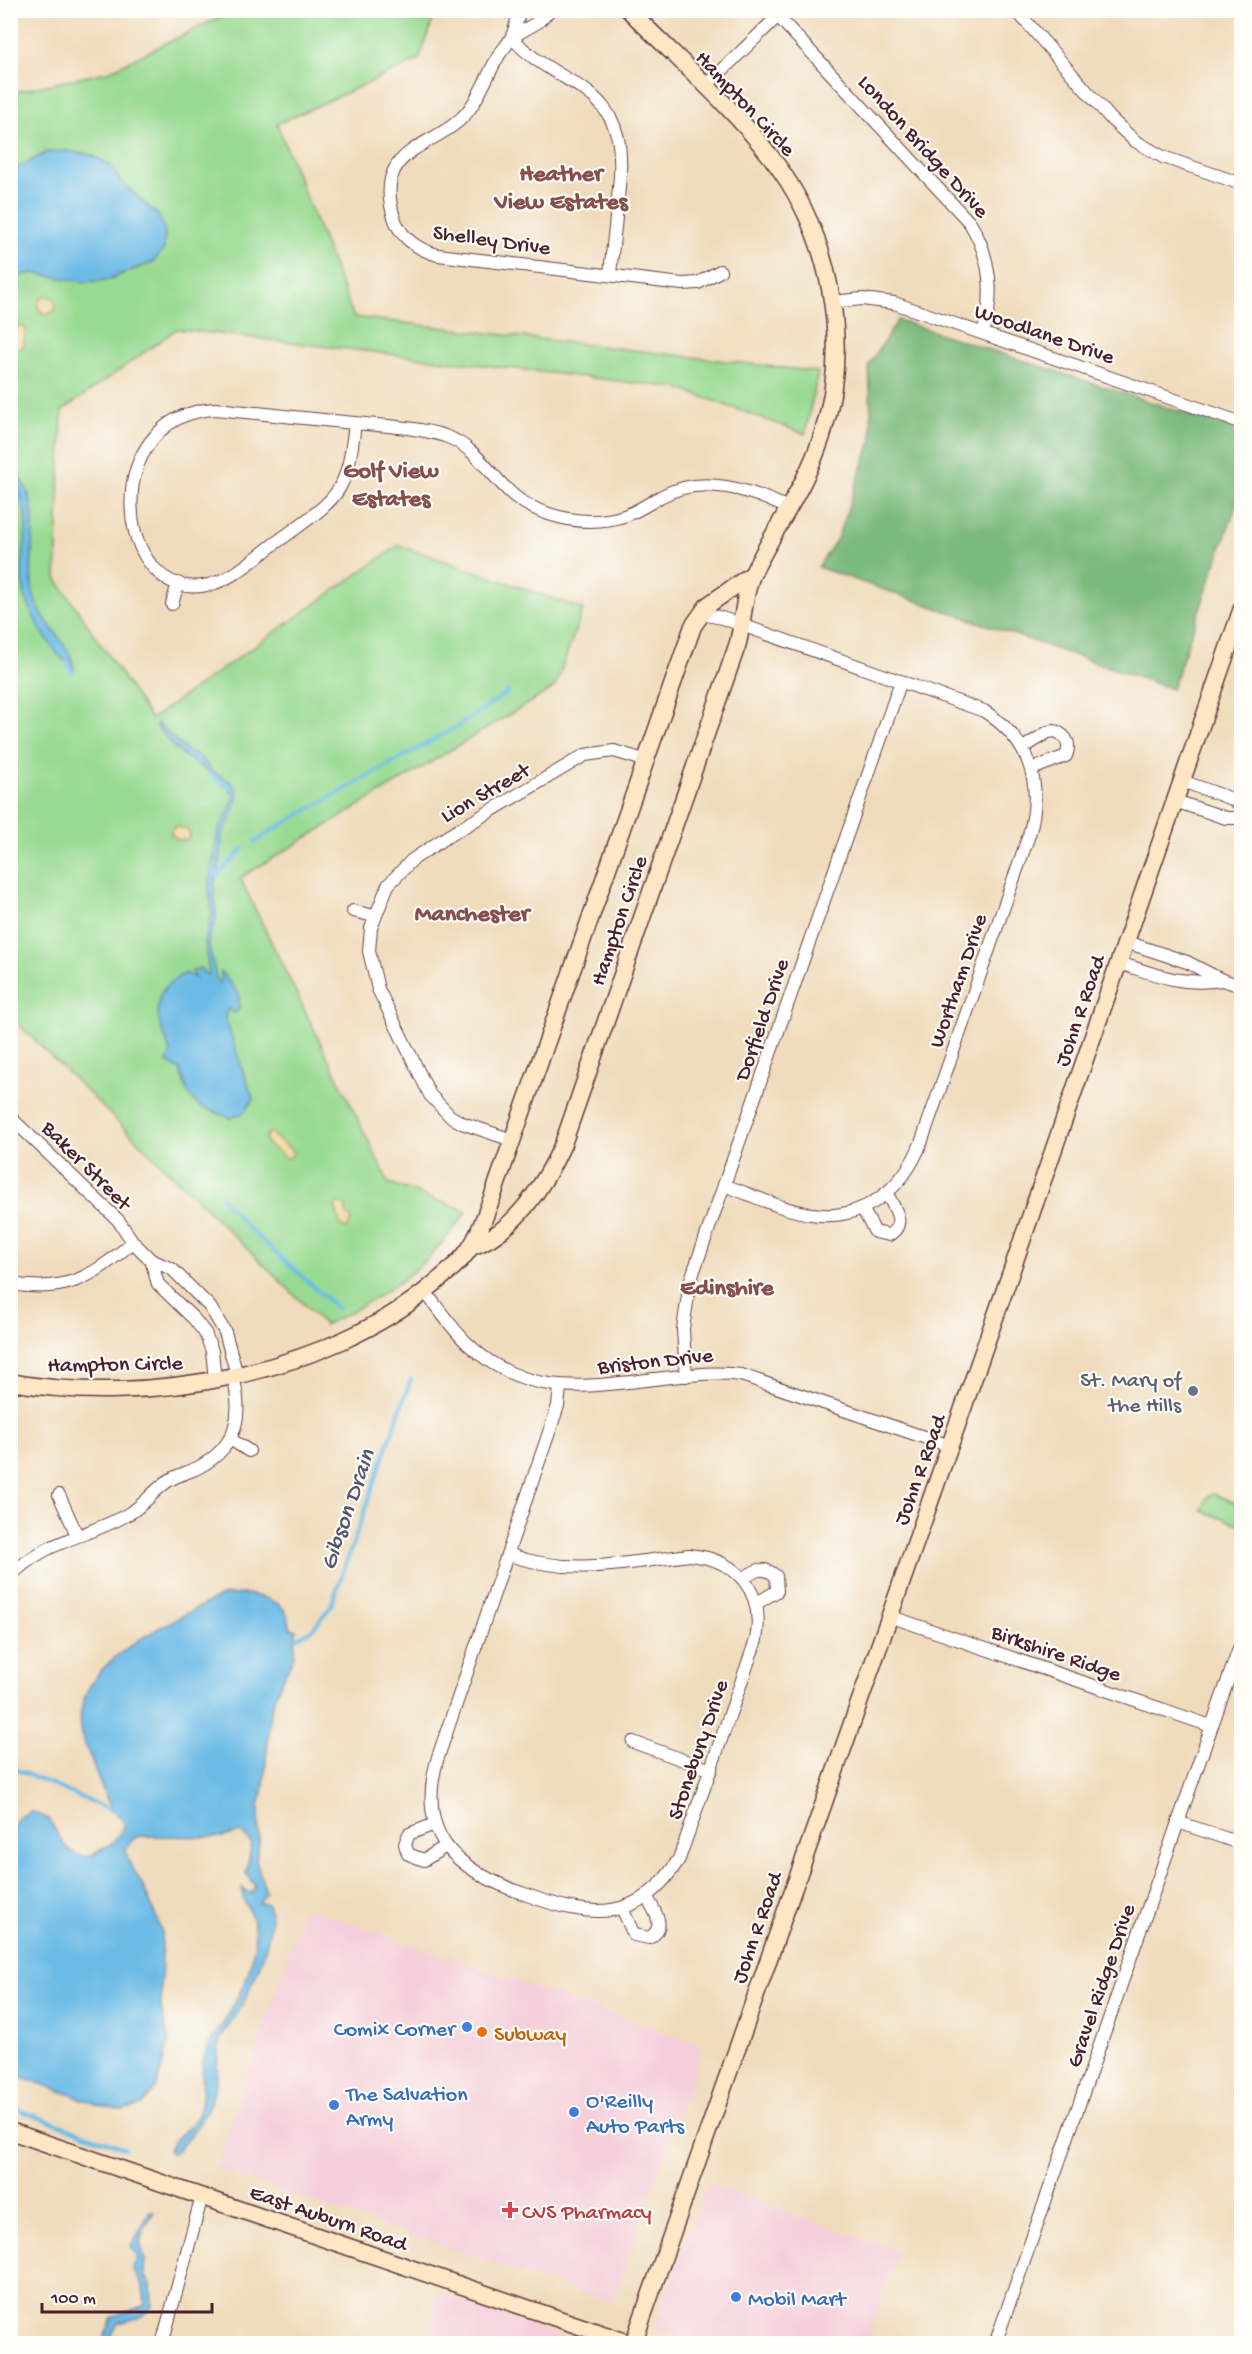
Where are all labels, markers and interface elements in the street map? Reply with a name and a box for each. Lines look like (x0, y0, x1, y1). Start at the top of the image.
street label: Hampton Circle (688, 46, 800, 164)
street label: London Bridge Drive (851, 71, 994, 225)
district label: Heather View Estates (493, 161, 629, 218)
street label: Shelley Drive (431, 221, 553, 263)
street label: Woodlane Drive (970, 300, 1118, 372)
district label: Golf View Estates (343, 458, 439, 515)
street label: Lion Street (437, 758, 537, 830)
street label: Hampton Circle (586, 852, 655, 990)
district label: Manchester (415, 901, 532, 930)
street label: Wortham Drive (925, 910, 995, 1052)
street label: John R Road (1051, 951, 1114, 1070)
street label: Dorfield Drive (730, 955, 797, 1087)
street label: Baker Street (34, 1116, 137, 1219)
district label: Edinshire (680, 1275, 775, 1304)
street label: Briston Drive (595, 1344, 715, 1382)
street label: Hampton Circle (47, 1352, 184, 1380)
place label: St. Mary of the Hills (1080, 1369, 1183, 1420)
marker: St. Mary of the Hills (1186, 1384, 1200, 1398)
street label: John R Road (890, 1410, 954, 1529)
water label: Gibson Drain (315, 1446, 384, 1574)
street label: Birkshire Ridge (986, 1620, 1125, 1689)
street label: Stonebury Drive (664, 1676, 736, 1824)
street label: John R Road (728, 1868, 791, 1987)
street label: Gravel Ridge Drive (1063, 1901, 1143, 2071)
place label: Comix Corner (334, 2018, 457, 2044)
marker: Comix Corner (460, 2020, 474, 2034)
place label: Subway (494, 2023, 566, 2049)
marker: Subway (475, 2025, 489, 2039)
place label: The Salvation Army (344, 2083, 468, 2134)
place label: O'Reilly Auto Parts (586, 2090, 685, 2141)
marker: The Salvation Army (327, 2098, 341, 2112)
marker: O'Reilly Auto Parts (567, 2105, 581, 2119)
street label: East Auburn Road (245, 2181, 412, 2260)
place label: CVS Pharmacy (522, 2201, 652, 2227)
marker: CVS Pharmacy (503, 2203, 517, 2217)
scale bar (42, 2276, 212, 2314)
place label: Mobil Mart (748, 2288, 847, 2314)
text: 100 m (50, 2289, 96, 2310)
marker: Mobil Mart (729, 2290, 743, 2304)

